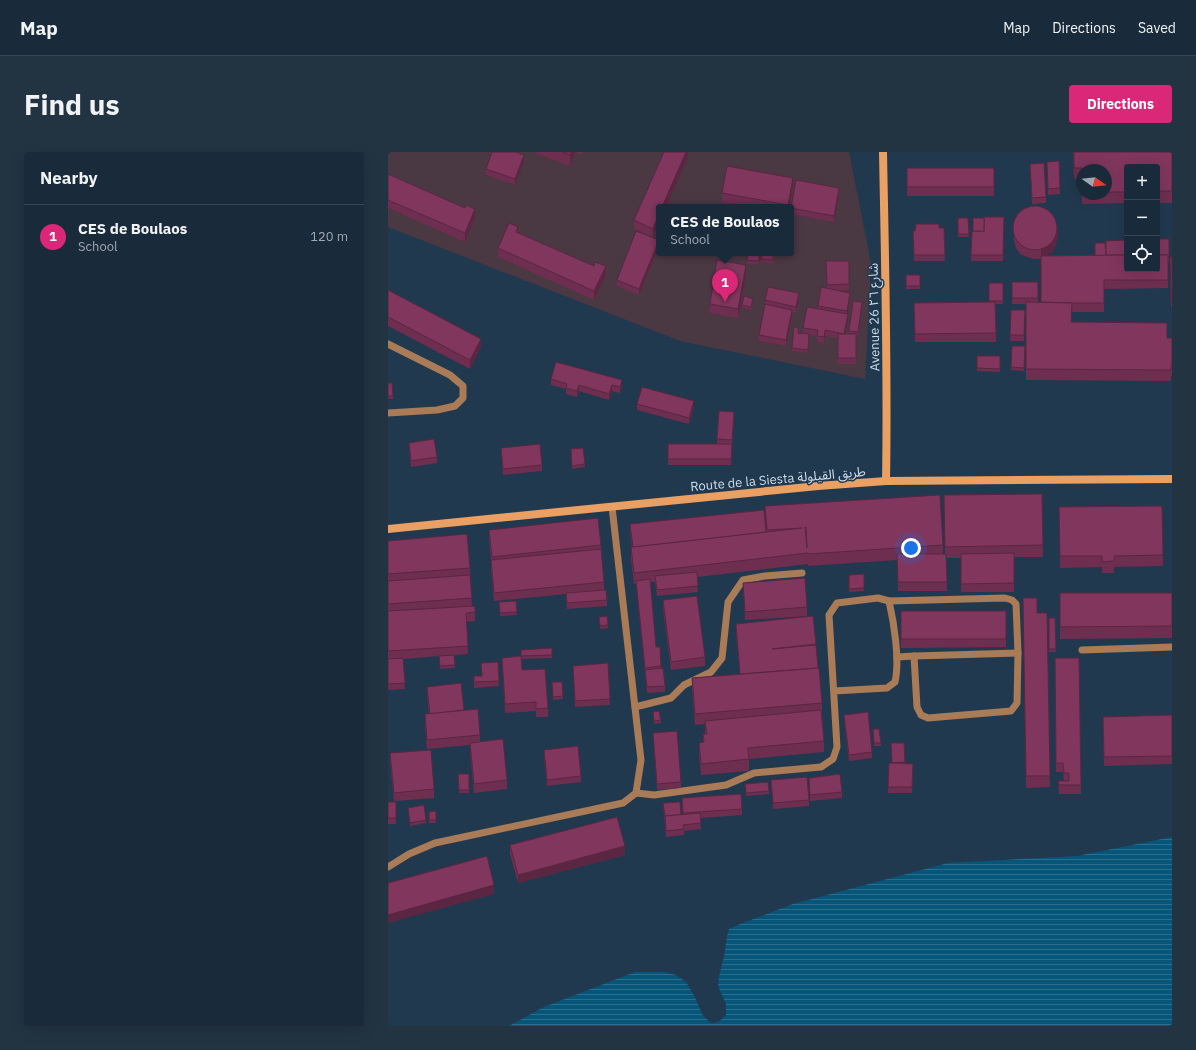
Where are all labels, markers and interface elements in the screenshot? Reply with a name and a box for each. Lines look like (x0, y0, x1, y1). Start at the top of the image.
text: Map (20, 16, 58, 40)
text: Map (1003, 19, 1030, 37)
text: Directions (1052, 19, 1116, 37)
text: Saved (1138, 19, 1176, 37)
button: Directions (1069, 85, 1172, 123)
text: Find us (24, 86, 120, 123)
north arrow (1076, 164, 1112, 200)
map controls (1124, 164, 1160, 272)
button: + (1124, 164, 1160, 200)
text: Nearby (40, 167, 98, 189)
button: − (1124, 200, 1160, 236)
popup (656, 204, 794, 256)
text: CES de Boulaos (670, 212, 780, 231)
text: CES de Boulaos (78, 219, 187, 238)
text: 1 (49, 228, 57, 245)
text: 120 m (310, 228, 348, 245)
text: School (670, 231, 710, 248)
button: locate (1124, 236, 1160, 272)
text: School (78, 238, 118, 255)
street label: Avenue 26 شارع ٢٦ (865, 263, 885, 371)
pin: 1 (712, 269, 738, 302)
street label: Route de la Siesta طريق القيلولة (690, 463, 867, 495)
your location (901, 538, 921, 558)

